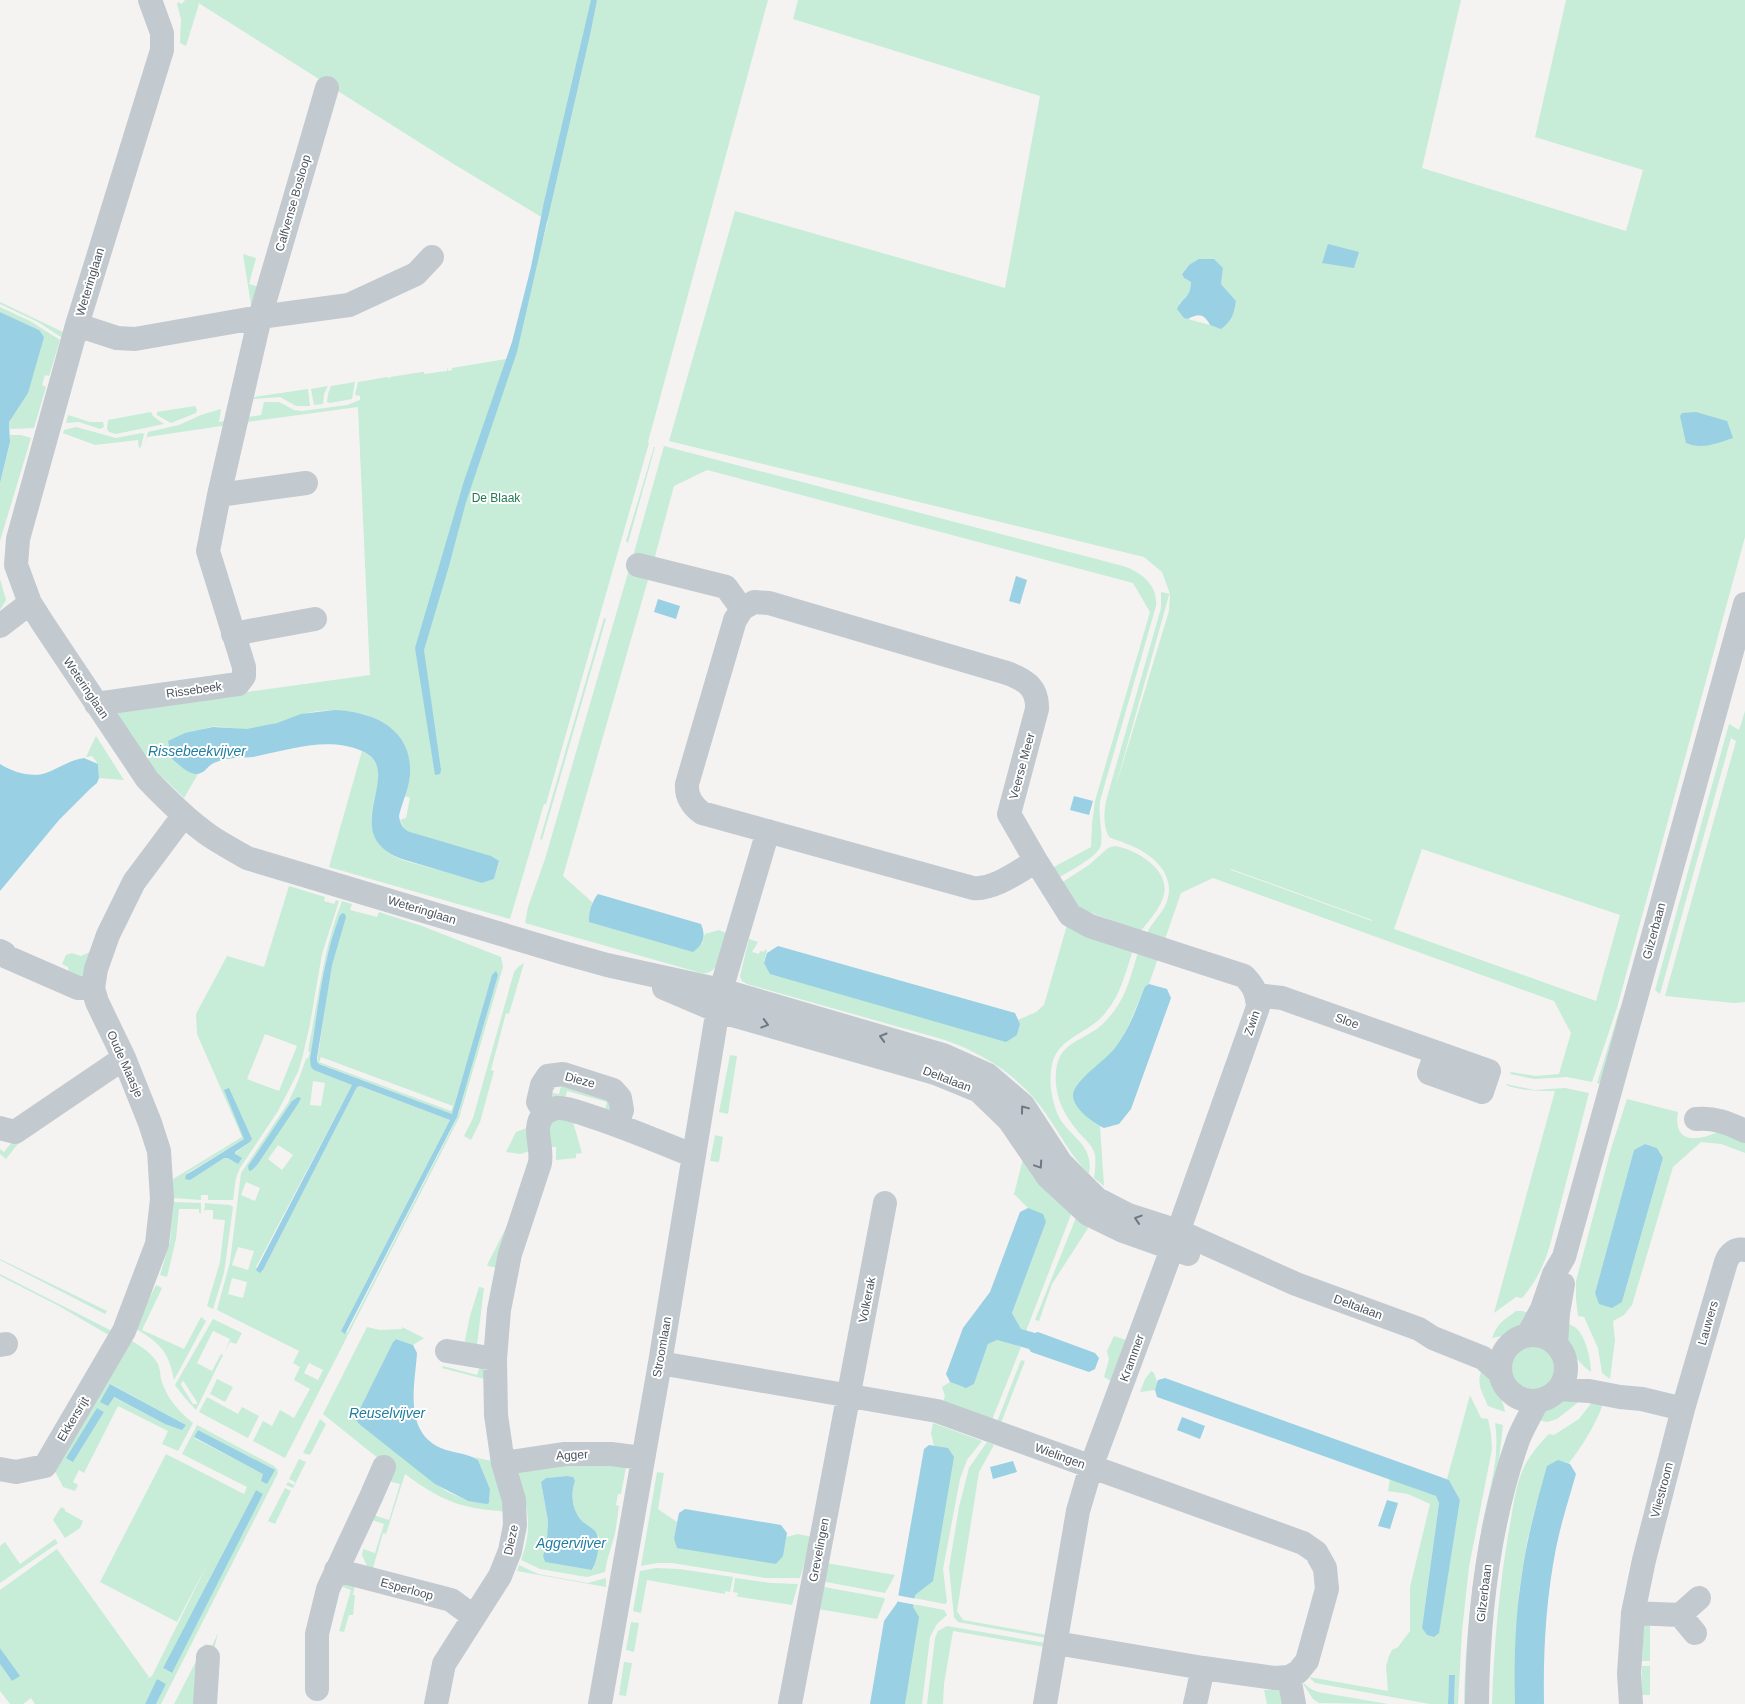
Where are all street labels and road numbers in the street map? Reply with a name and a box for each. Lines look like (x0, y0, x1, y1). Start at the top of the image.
street label: Calfvense Bosloop (272, 153, 314, 253)
street label: Weteringlaan (73, 246, 107, 318)
street label: Weteringlaan (60, 655, 112, 721)
street label: Rissebeek (165, 679, 224, 701)
street label: Veerse Meer (1006, 731, 1038, 801)
street label: Weteringlaan (386, 893, 458, 927)
street label: Gilzerbaan (1640, 901, 1668, 961)
street label: Zwin (1241, 1009, 1263, 1037)
street label: Sloe (1333, 1010, 1361, 1032)
street label: Oude Maasje (104, 1029, 146, 1100)
street label: Deltalaan (921, 1063, 973, 1095)
street label: Dieze (563, 1069, 597, 1091)
street label: Volkerak (856, 1275, 878, 1324)
street label: Deltalaan (1332, 1292, 1384, 1322)
street label: Lauwers (1695, 1299, 1721, 1347)
street label: Stroomlaan (650, 1316, 674, 1378)
street label: Krammer (1117, 1332, 1147, 1384)
street label: Ekkersrijt (54, 1394, 92, 1444)
street label: Wielingen (1033, 1440, 1087, 1472)
street label: Agger (556, 1447, 588, 1463)
street label: Vliestroom (1648, 1461, 1676, 1519)
street label: Grevelingen (806, 1517, 832, 1583)
street label: Dieze (501, 1523, 521, 1556)
street label: Gilzerbaan (1474, 1563, 1494, 1623)
street label: Esperloop (379, 1575, 435, 1603)

